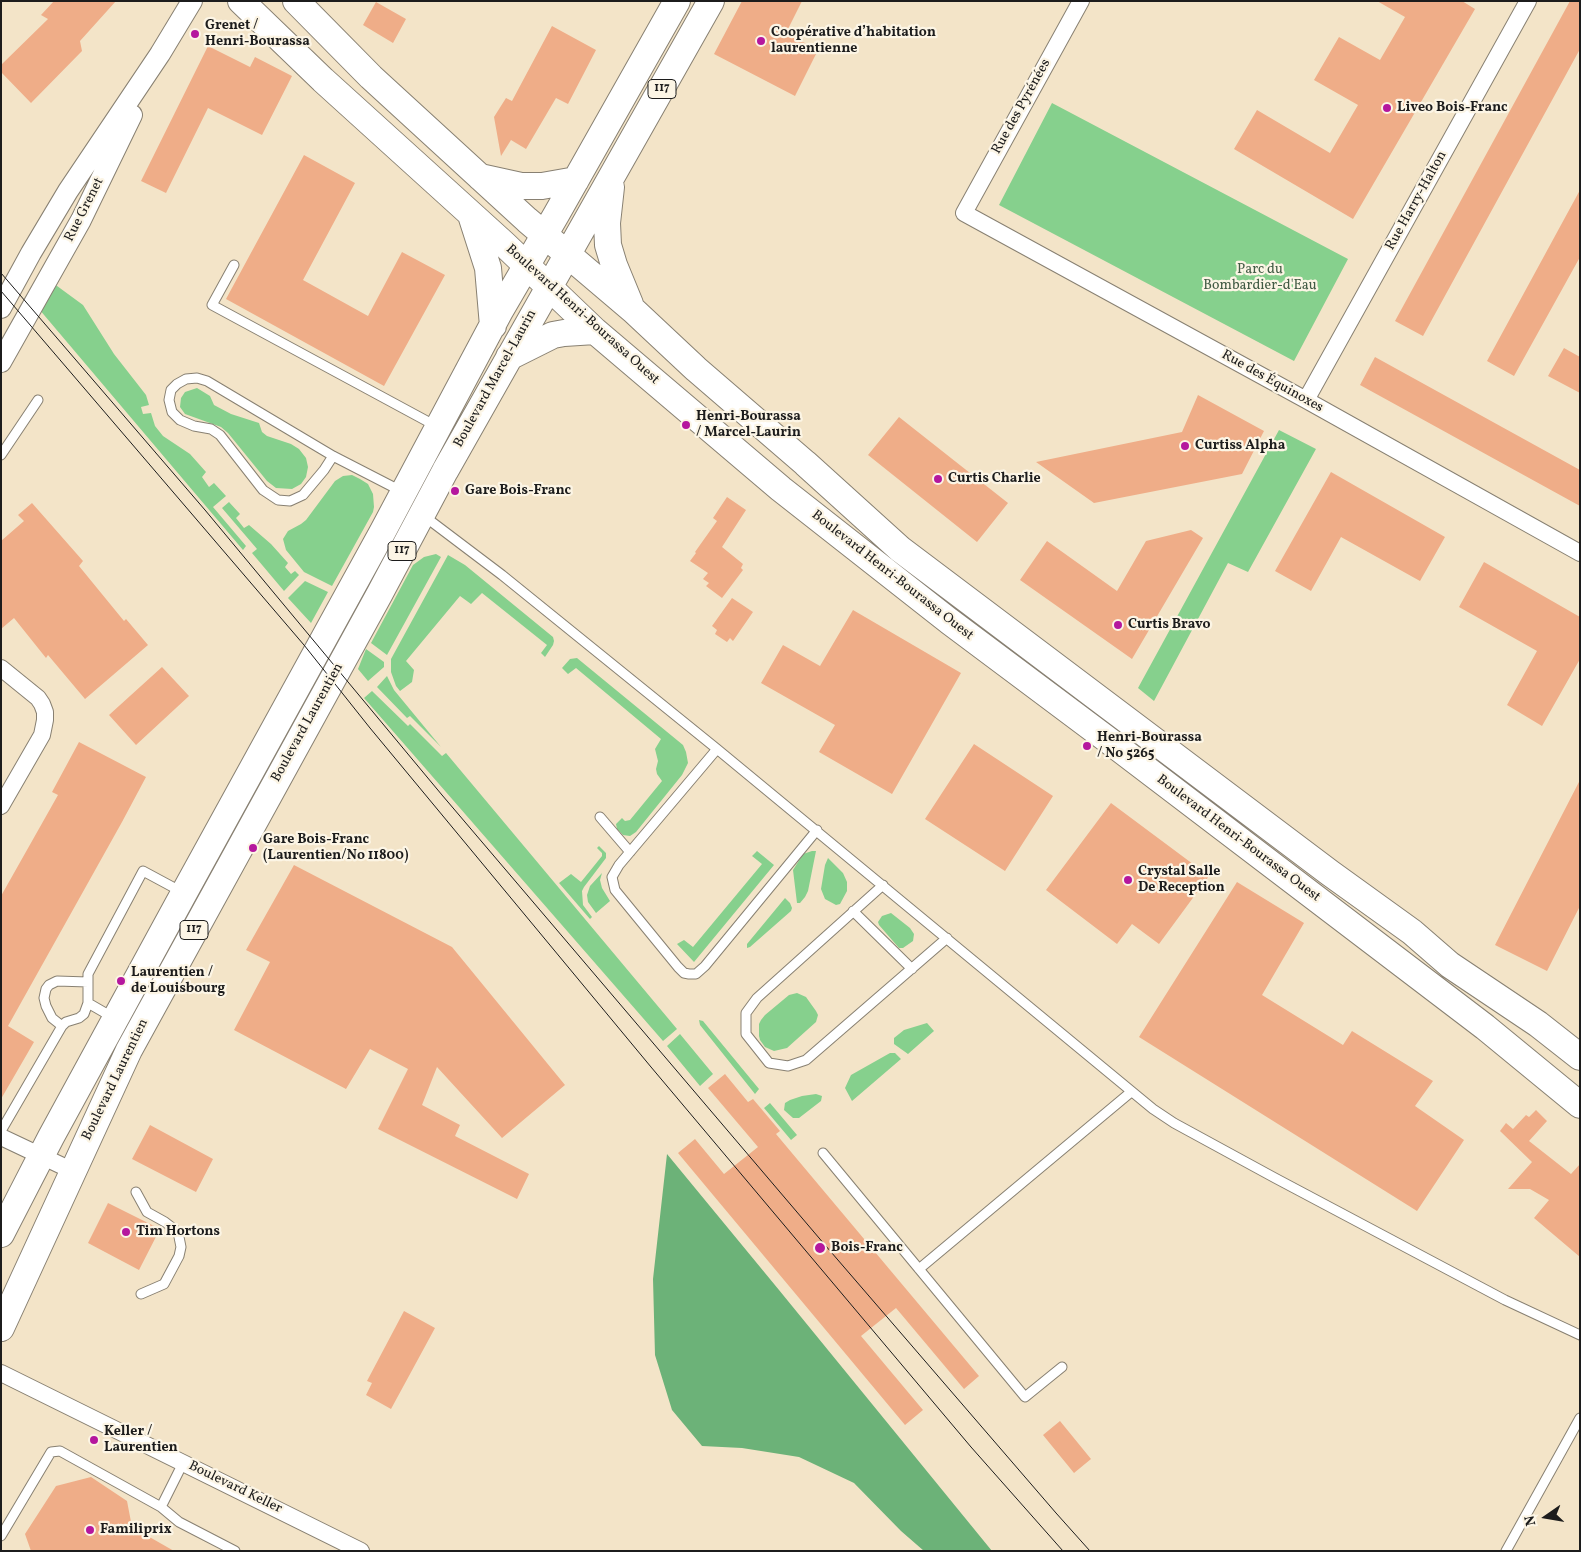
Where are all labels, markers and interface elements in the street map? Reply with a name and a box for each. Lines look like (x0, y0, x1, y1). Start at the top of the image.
place label: Grenet / Henri-Bourassa (205, 18, 310, 50)
place label: Coopérative d’habitation laurentienne (771, 25, 936, 58)
marker: Grenet / Henri-Bourassa (189, 28, 201, 40)
marker: Coopérative d’habitation laurentienne (755, 35, 767, 47)
street label: Rue des Pyrénées (989, 57, 1055, 157)
road number: 117 (648, 80, 676, 98)
place label: Liveo Bois-Franc (1397, 100, 1508, 116)
marker: Liveo Bois-Franc (1381, 102, 1393, 114)
street label: Rue Harry-Halton (1383, 148, 1451, 254)
street label: Rue Grenet (62, 175, 108, 245)
street label: Boulevard Henri-Bourassa Ouest (502, 241, 662, 389)
park label: Parc du Bombardier-d'Eau (1203, 262, 1317, 294)
street label: Boulevard Marcel-Laurin (451, 307, 541, 451)
street label: Rue des Équinoxes (1218, 347, 1326, 417)
place label: Henri-Bourassa / Marcel-Laurin (696, 409, 801, 442)
marker: Henri-Bourassa / Marcel-Laurin (680, 419, 692, 431)
place label: Curtiss Alpha (1195, 438, 1285, 454)
marker: Curtiss Alpha (1179, 440, 1191, 452)
place label: Curtis Charlie (948, 471, 1041, 487)
marker: Curtis Charlie (932, 473, 944, 485)
place label: Gare Bois-Franc (465, 483, 571, 499)
marker: Gare Bois-Franc (449, 485, 461, 497)
street label: Boulevard Henri-Bourassa Ouest (808, 507, 976, 645)
road number: 117 (388, 542, 416, 560)
place label: Curtis Bravo (1128, 617, 1211, 633)
marker: Curtis Bravo (1112, 619, 1124, 631)
street label: Boulevard Laurentien (268, 661, 348, 785)
place label: Henri-Bourassa / No 5265 (1097, 730, 1202, 762)
marker: Henri-Bourassa / No 5265 (1081, 740, 1093, 752)
street label: Boulevard Henri-Bourassa Ouest (1153, 772, 1323, 906)
place label: Gare Bois-Franc (Laurentien/No 11800) (263, 832, 408, 864)
marker: Gare Bois-Franc (Laurentien/No 11800) (247, 842, 259, 854)
place label: Crystal Salle De Reception (1138, 864, 1225, 896)
marker: Crystal Salle De Reception (1122, 874, 1134, 886)
road number: 117 (180, 920, 208, 940)
place label: Laurentien / de Louisbourg (131, 965, 225, 998)
marker: Laurentien / de Louisbourg (115, 975, 127, 987)
street label: Boulevard Laurentien (79, 1016, 153, 1144)
place label: Tim Hortons (136, 1224, 220, 1240)
marker: Tim Hortons (120, 1226, 132, 1238)
place label: Bois-Franc (831, 1240, 903, 1256)
marker: Bois-Franc (813, 1241, 827, 1255)
place label: Keller / Laurentien (104, 1424, 178, 1456)
marker: Keller / Laurentien (88, 1434, 100, 1446)
street label: Boulevard Keller (185, 1458, 285, 1518)
north arrow (1521, 1492, 1571, 1542)
text: N (1520, 1513, 1541, 1528)
place label: Familiprix (100, 1522, 172, 1538)
marker: Familiprix (84, 1524, 96, 1536)

